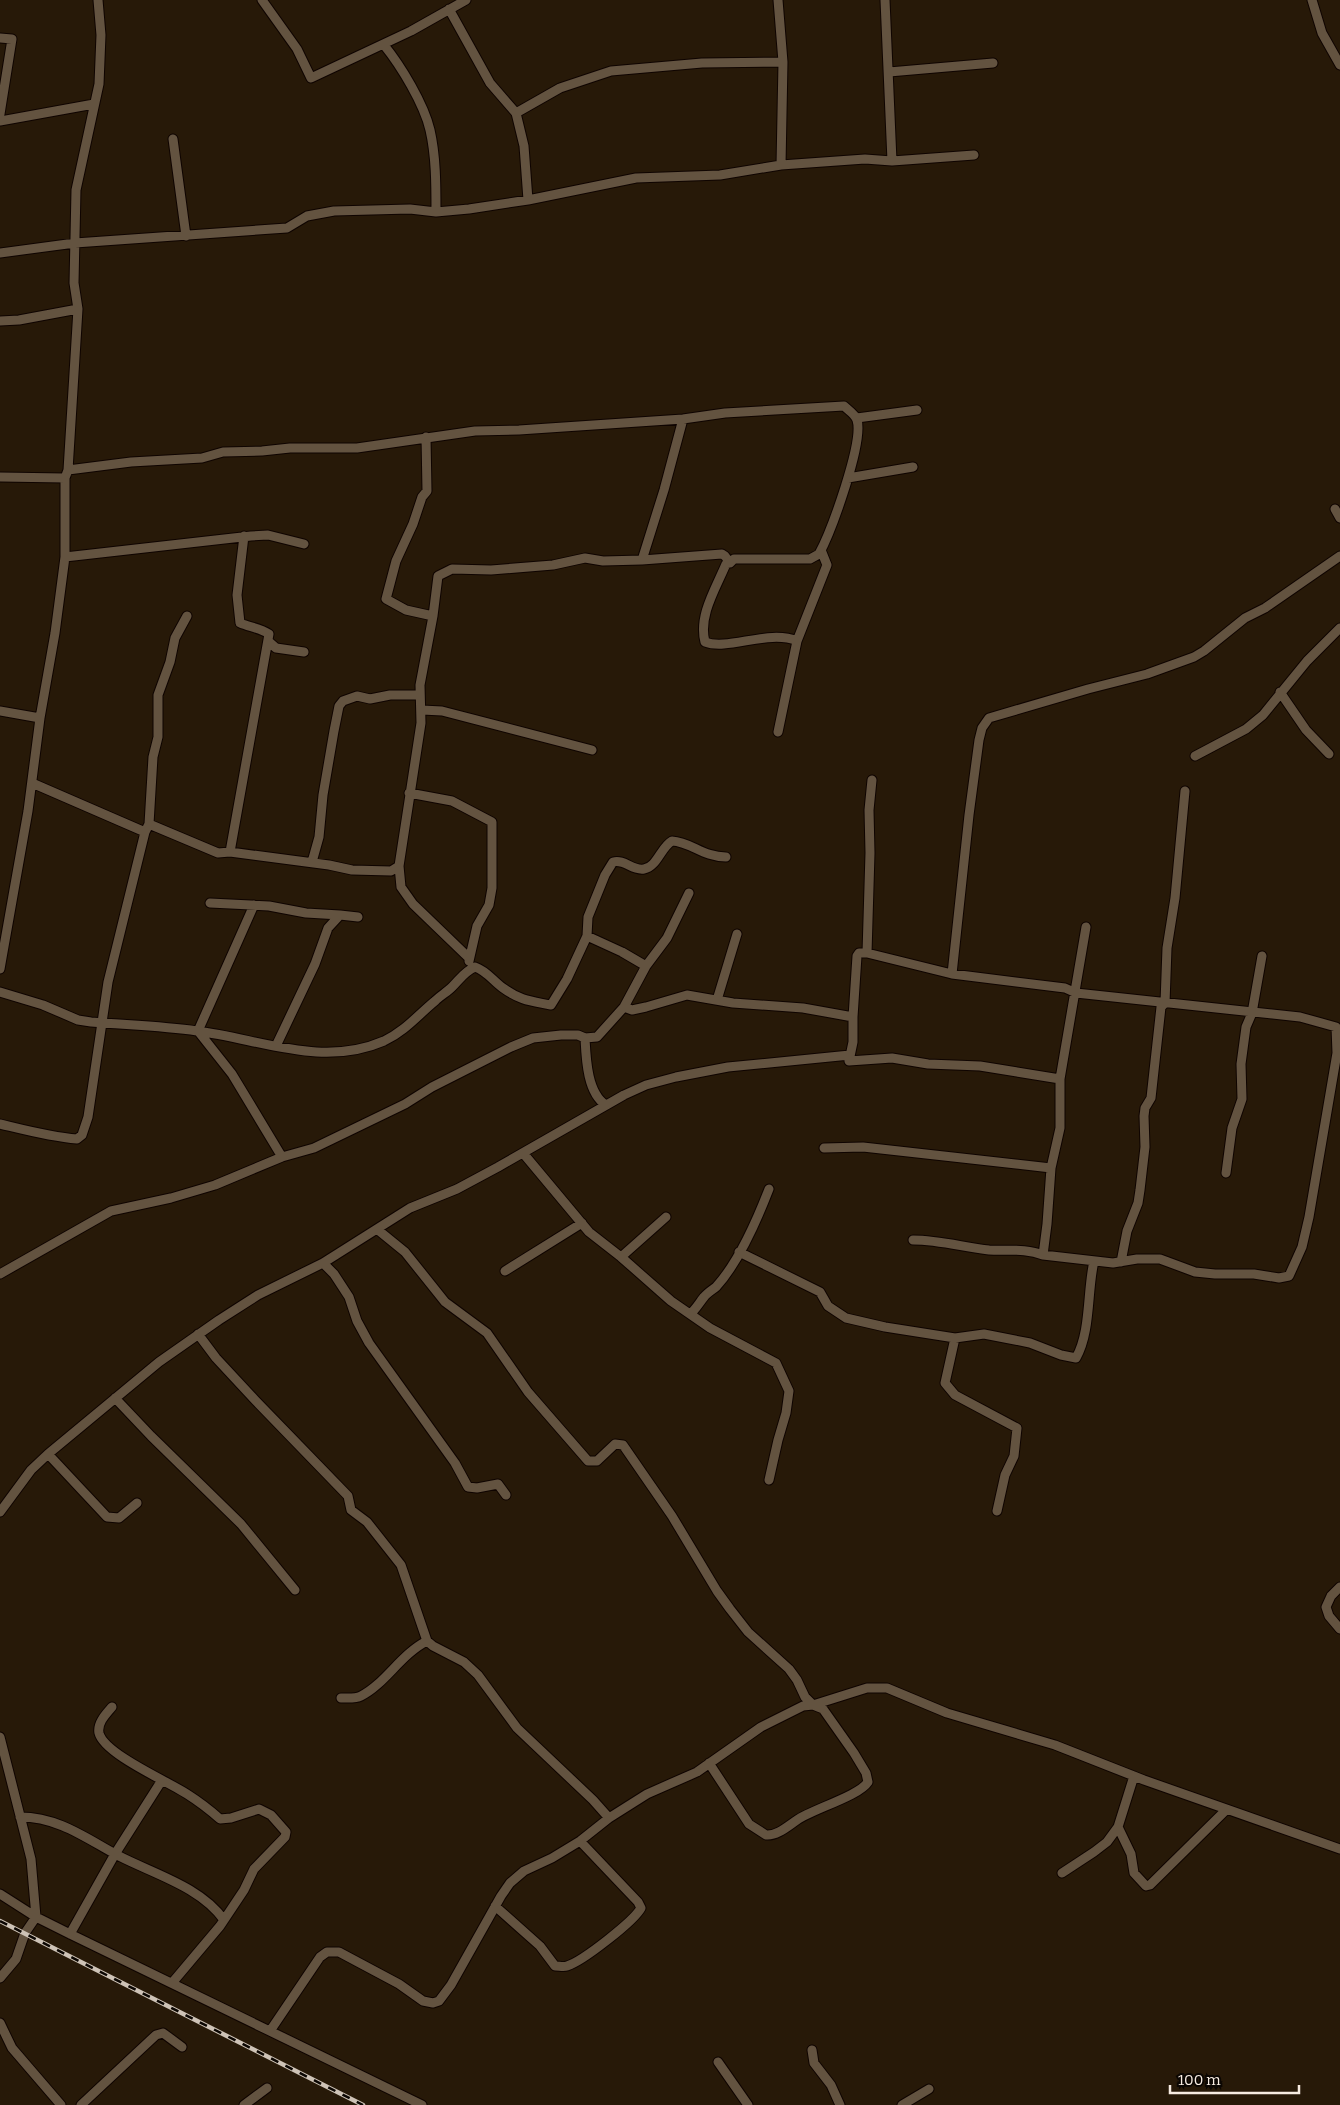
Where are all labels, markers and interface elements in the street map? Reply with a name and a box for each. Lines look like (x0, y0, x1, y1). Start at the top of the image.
scale bar (1170, 2062, 1299, 2094)
text: 100 m (1178, 2071, 1221, 2089)

